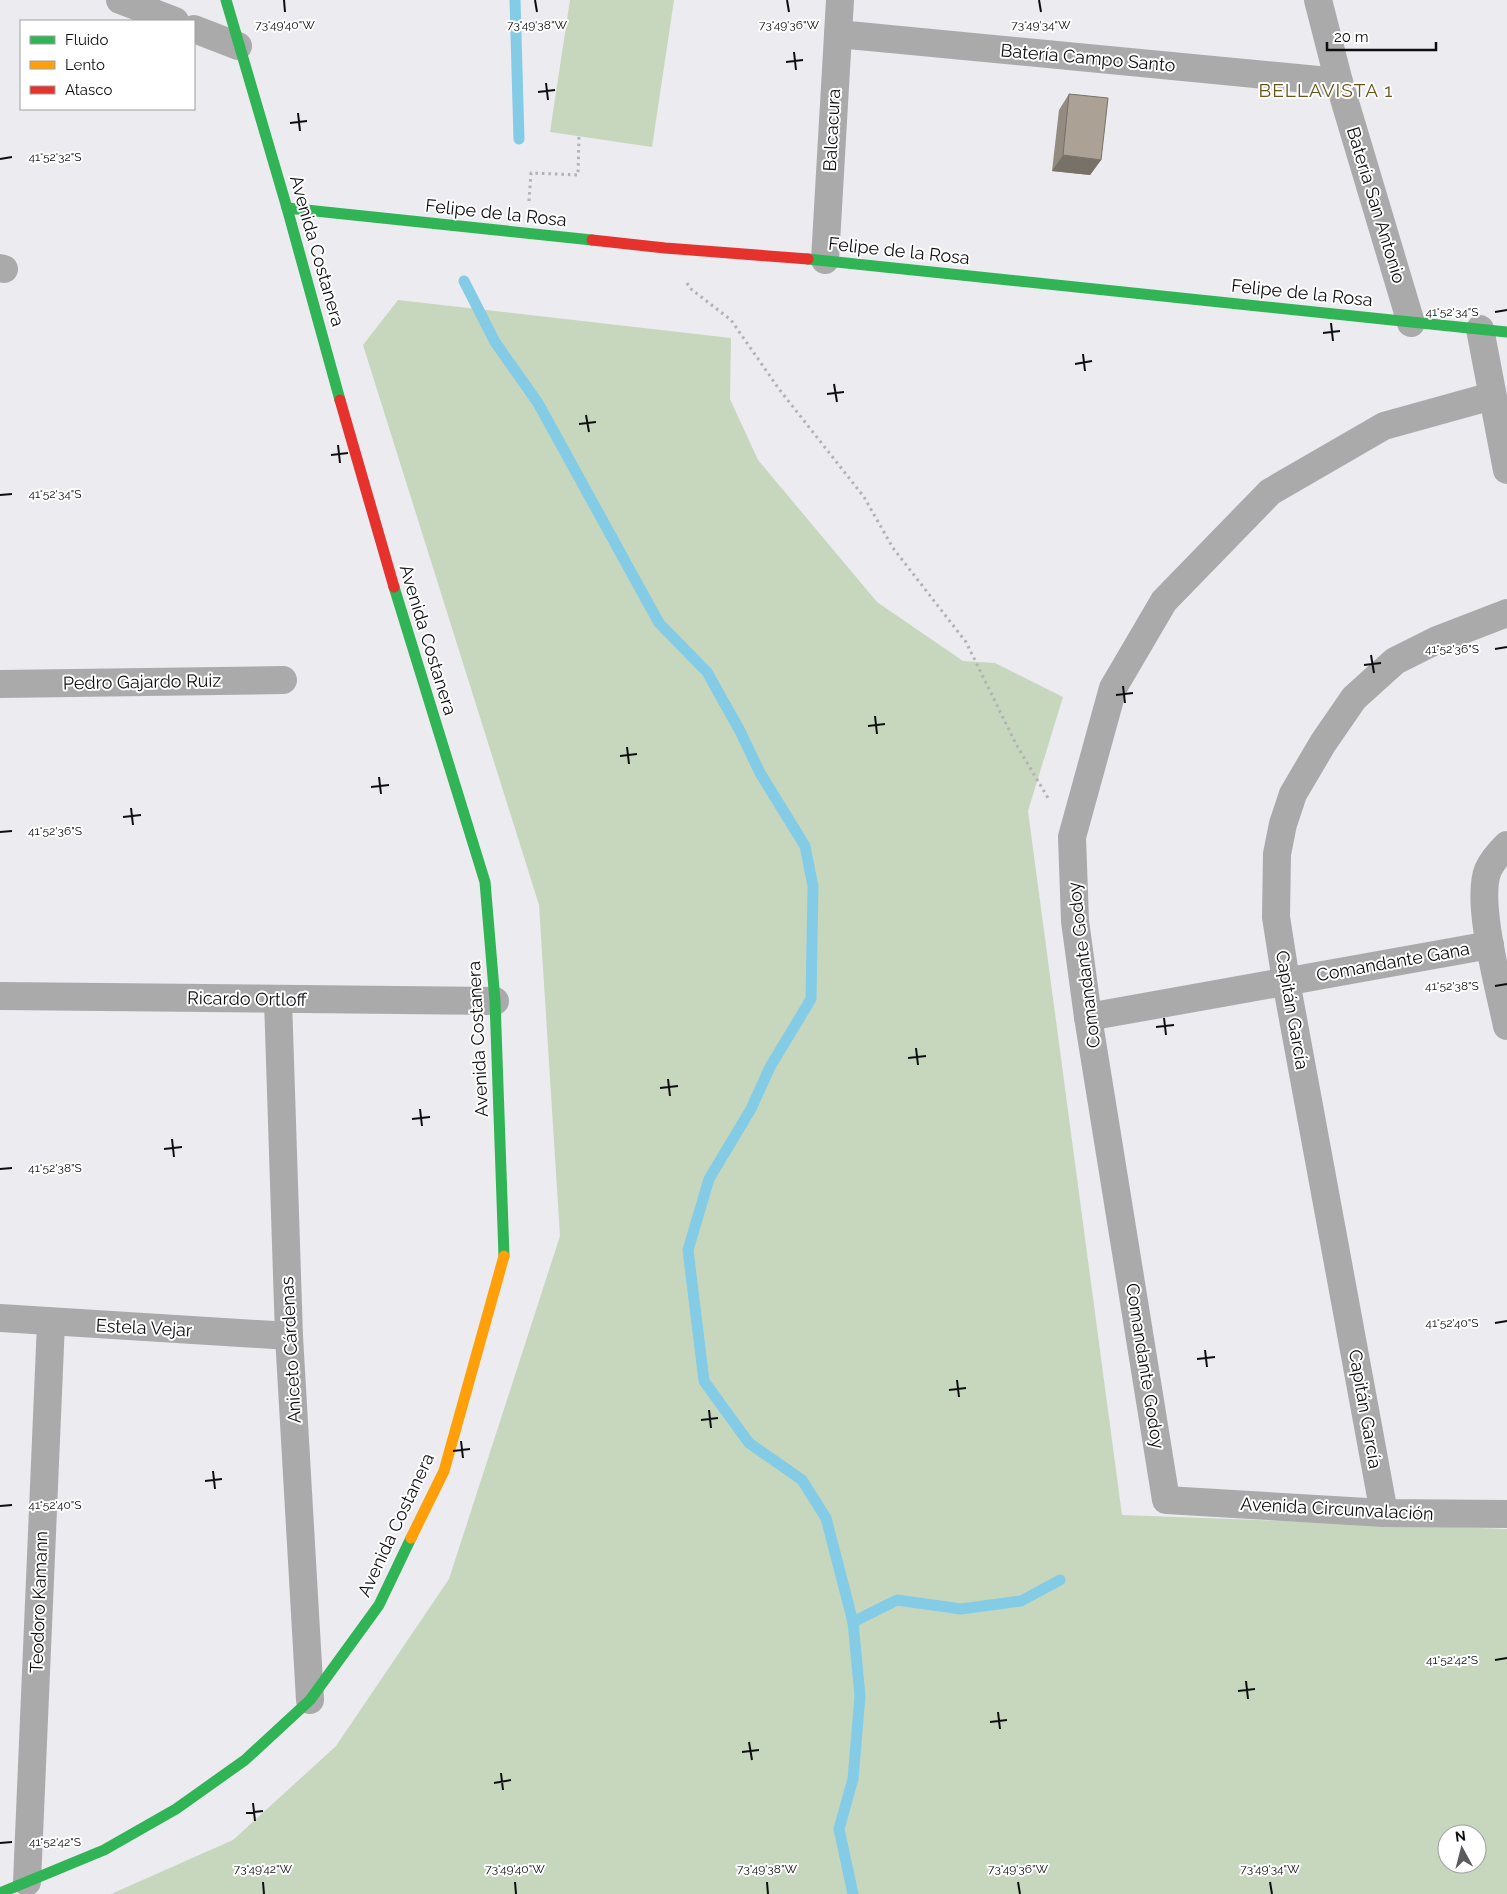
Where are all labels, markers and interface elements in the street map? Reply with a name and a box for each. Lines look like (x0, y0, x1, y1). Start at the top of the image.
text: 73°49'40"W (255, 18, 315, 32)
text: 73°49'38"W (507, 18, 567, 32)
text: 73°49'36"W (759, 18, 819, 32)
text: 73°49'34"W (1011, 18, 1071, 32)
legend (20, 20, 195, 110)
scale bar (1327, 20, 1436, 52)
text: 20 m (1334, 28, 1369, 46)
text: Fluido (65, 31, 108, 49)
street label: Batería Campo Santo (1000, 39, 1177, 76)
text: Lento (65, 56, 105, 74)
district label: BELLAVISTA 1 (1259, 79, 1393, 101)
text: Atasco (65, 81, 112, 99)
street label: Balcacura (819, 88, 844, 172)
street label: Batería San Antonio (1343, 124, 1410, 286)
text: 41°52'32"S (29, 150, 81, 164)
street label: Avenida Costanera (286, 173, 349, 329)
street label: Felipe de la Rosa (424, 195, 568, 230)
street label: Felipe de la Rosa (827, 233, 971, 268)
street label: Felipe de la Rosa (1230, 275, 1374, 310)
text: 41°52'34"S (1425, 305, 1479, 319)
text: 41°52'34"S (28, 487, 82, 501)
street label: Avenida Costanera (396, 562, 461, 718)
text: 41°52'36"S (1425, 642, 1479, 656)
street label: Pedro Gajardo Ruiz (63, 670, 221, 693)
text: 41°52'36"S (28, 824, 82, 838)
street label: Comandante Godoy (1063, 881, 1104, 1049)
street label: Comandante Gana (1315, 938, 1471, 985)
street label: Capitán García (1272, 949, 1313, 1071)
street label: Avenida Costanera (463, 960, 492, 1118)
text: 41°52'38"S (1425, 979, 1479, 993)
street label: Ricardo Ortloff (187, 987, 307, 1010)
text: 41°52'38"S (28, 1161, 82, 1175)
street label: Aniceto Cárdenas (276, 1276, 305, 1424)
street label: Comandante Godoy (1122, 1282, 1169, 1450)
street label: Estela Vejar (95, 1314, 193, 1341)
text: 41°52'40"S (1425, 1316, 1479, 1330)
street label: Capitán García (1345, 1348, 1386, 1470)
street label: Avenida Costanera (353, 1450, 438, 1600)
street label: Avenida Circunvalación (1240, 1493, 1434, 1524)
text: 41°52'40"S (28, 1498, 82, 1512)
street label: Teodoro Kamann (26, 1531, 51, 1673)
text: 41°52'42"S (1426, 1653, 1478, 1667)
north arrow (1437, 1824, 1487, 1874)
text: N (1454, 1828, 1467, 1845)
text: 41°52'42"S (29, 1835, 81, 1849)
text: 73°49'42"W (234, 1862, 293, 1876)
text: 73°49'40"W (485, 1862, 545, 1876)
text: 73°49'38"W (737, 1862, 797, 1876)
text: 73°49'36"W (988, 1862, 1048, 1876)
text: 73°49'34"W (1240, 1862, 1300, 1876)

